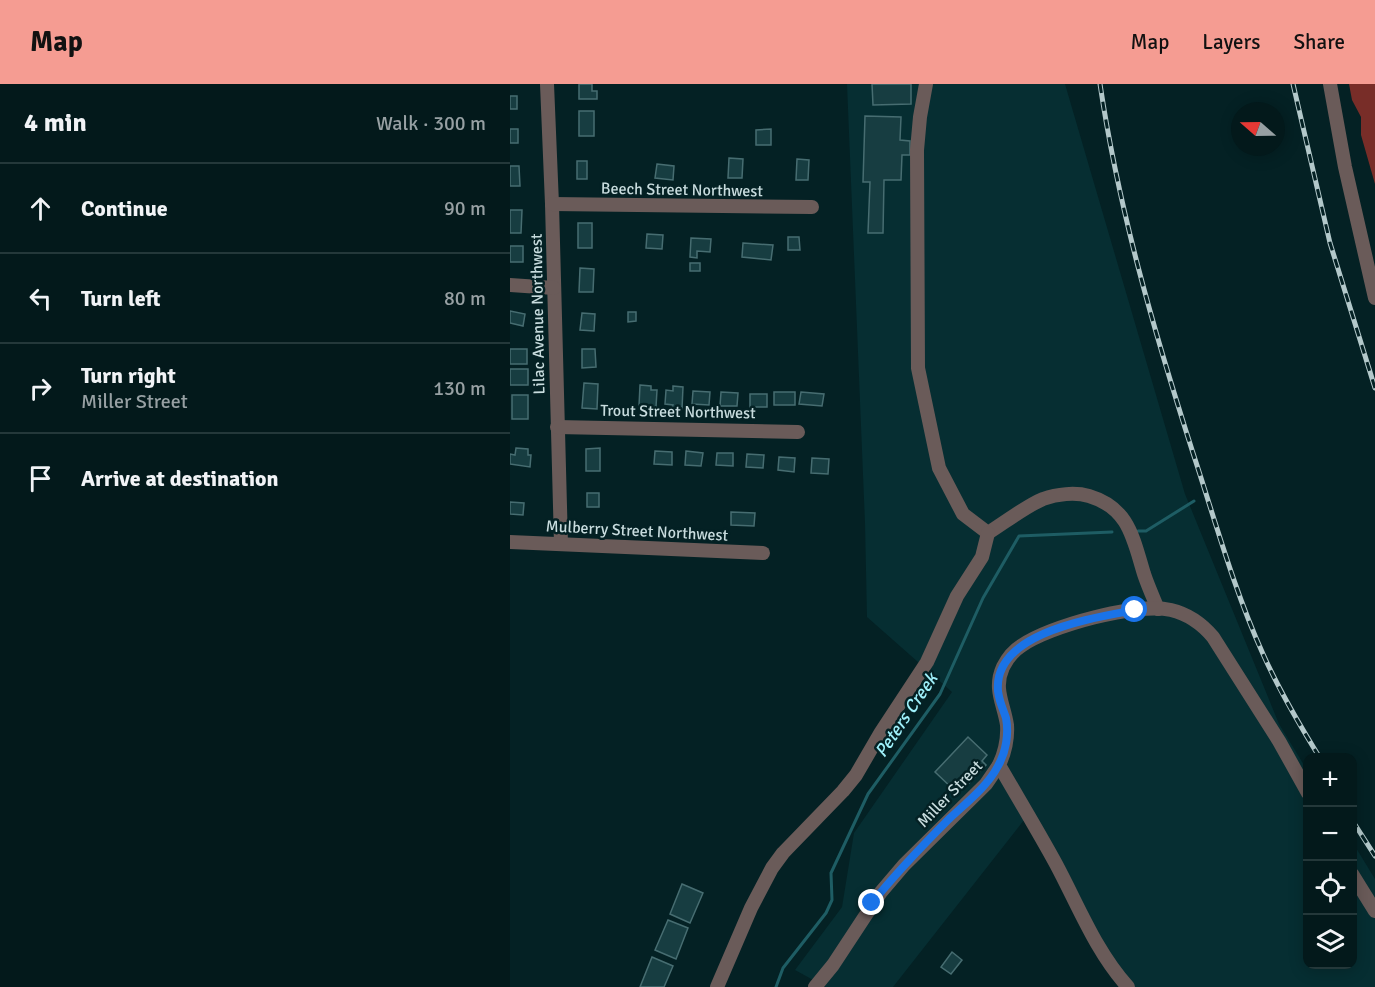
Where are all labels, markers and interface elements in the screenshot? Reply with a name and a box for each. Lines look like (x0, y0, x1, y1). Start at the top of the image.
text: Map (30, 25, 83, 59)
text: Map (1131, 29, 1169, 55)
text: Layers (1202, 29, 1260, 55)
text: Share (1293, 29, 1345, 55)
north arrow (1231, 102, 1285, 156)
text: 4 min (24, 107, 87, 139)
text: Walk · 300 m (376, 111, 486, 136)
street label: Beech Street Northwest (601, 179, 764, 201)
icon: ahead (24, 192, 57, 225)
text: Continue (81, 195, 168, 222)
text: 90 m (444, 196, 486, 221)
street label: Lilac Avenue Northwest (527, 233, 549, 395)
icon: left (24, 282, 57, 315)
text: Turn left (81, 285, 161, 312)
text: 80 m (444, 286, 486, 311)
text: Turn right (81, 362, 176, 389)
icon: right (24, 372, 57, 405)
text: 130 m (433, 376, 486, 401)
text: Miller Street (81, 389, 188, 414)
street label: Trout Street Northwest (600, 401, 756, 423)
icon: arrive (24, 462, 57, 495)
text: Arrive at destination (81, 465, 278, 492)
street label: Mulberry Street Northwest (545, 516, 729, 546)
route start (1121, 596, 1147, 622)
water label: Peters Creek (870, 667, 943, 761)
map controls (1303, 753, 1357, 969)
button: + (1303, 753, 1357, 807)
street label: Miller Street (913, 756, 987, 832)
button: − (1303, 807, 1357, 861)
button: locate (1303, 861, 1357, 915)
route end (858, 889, 884, 915)
button: layers (1303, 915, 1357, 969)

